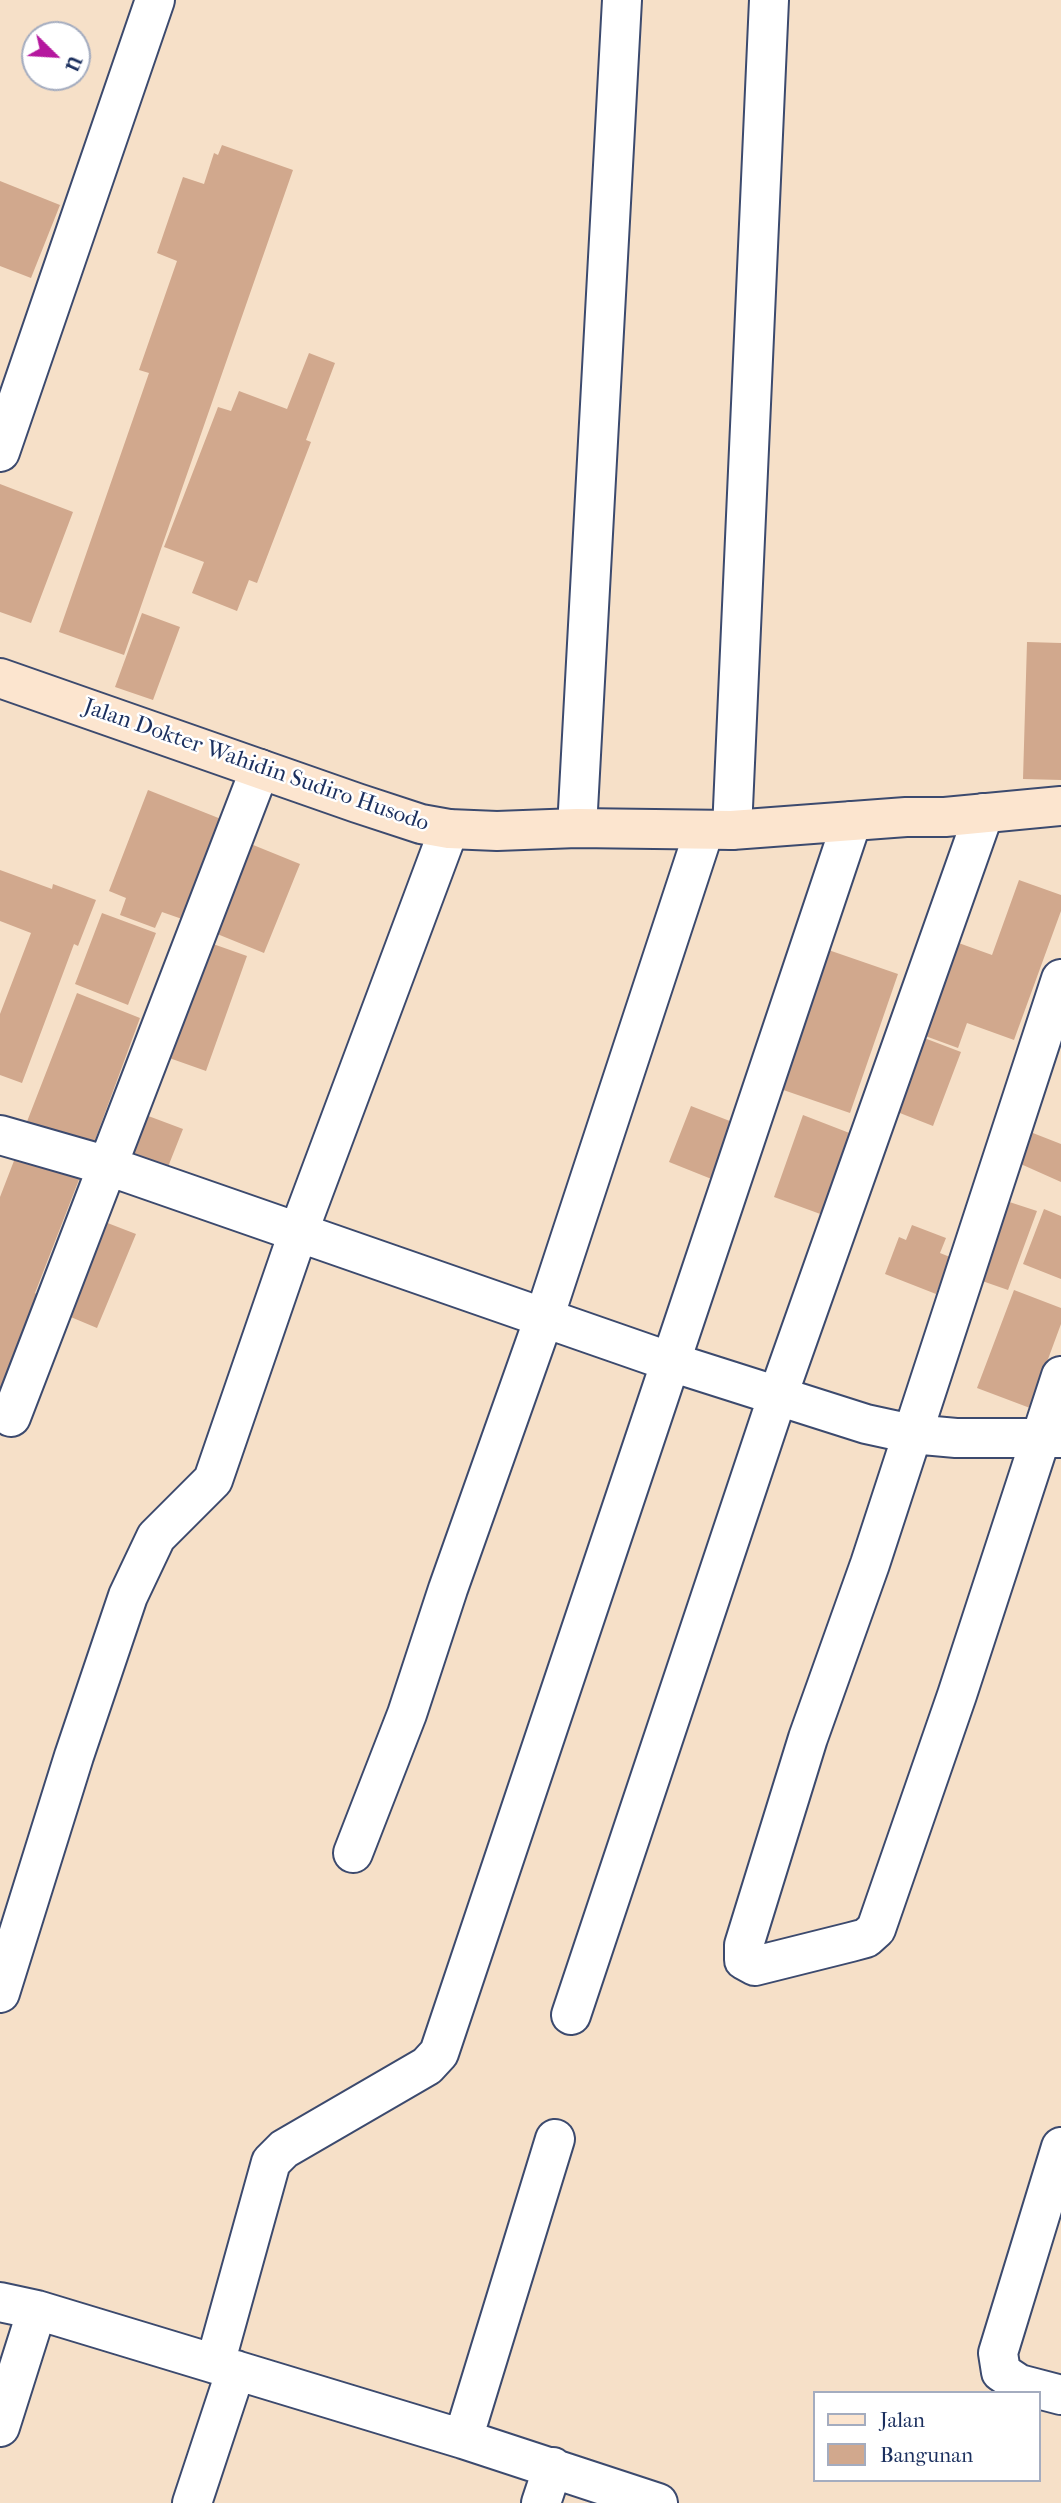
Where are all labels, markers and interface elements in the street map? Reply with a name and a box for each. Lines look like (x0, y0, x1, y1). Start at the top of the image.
north arrow (21, 21, 91, 91)
text: U (60, 53, 86, 75)
street label: Jalan Dokter Wahidin Sudiro Husodo (80, 694, 432, 838)
legend (813, 2391, 1040, 2482)
text: Jalan (880, 2408, 925, 2432)
text: Bangunan (880, 2443, 973, 2467)

